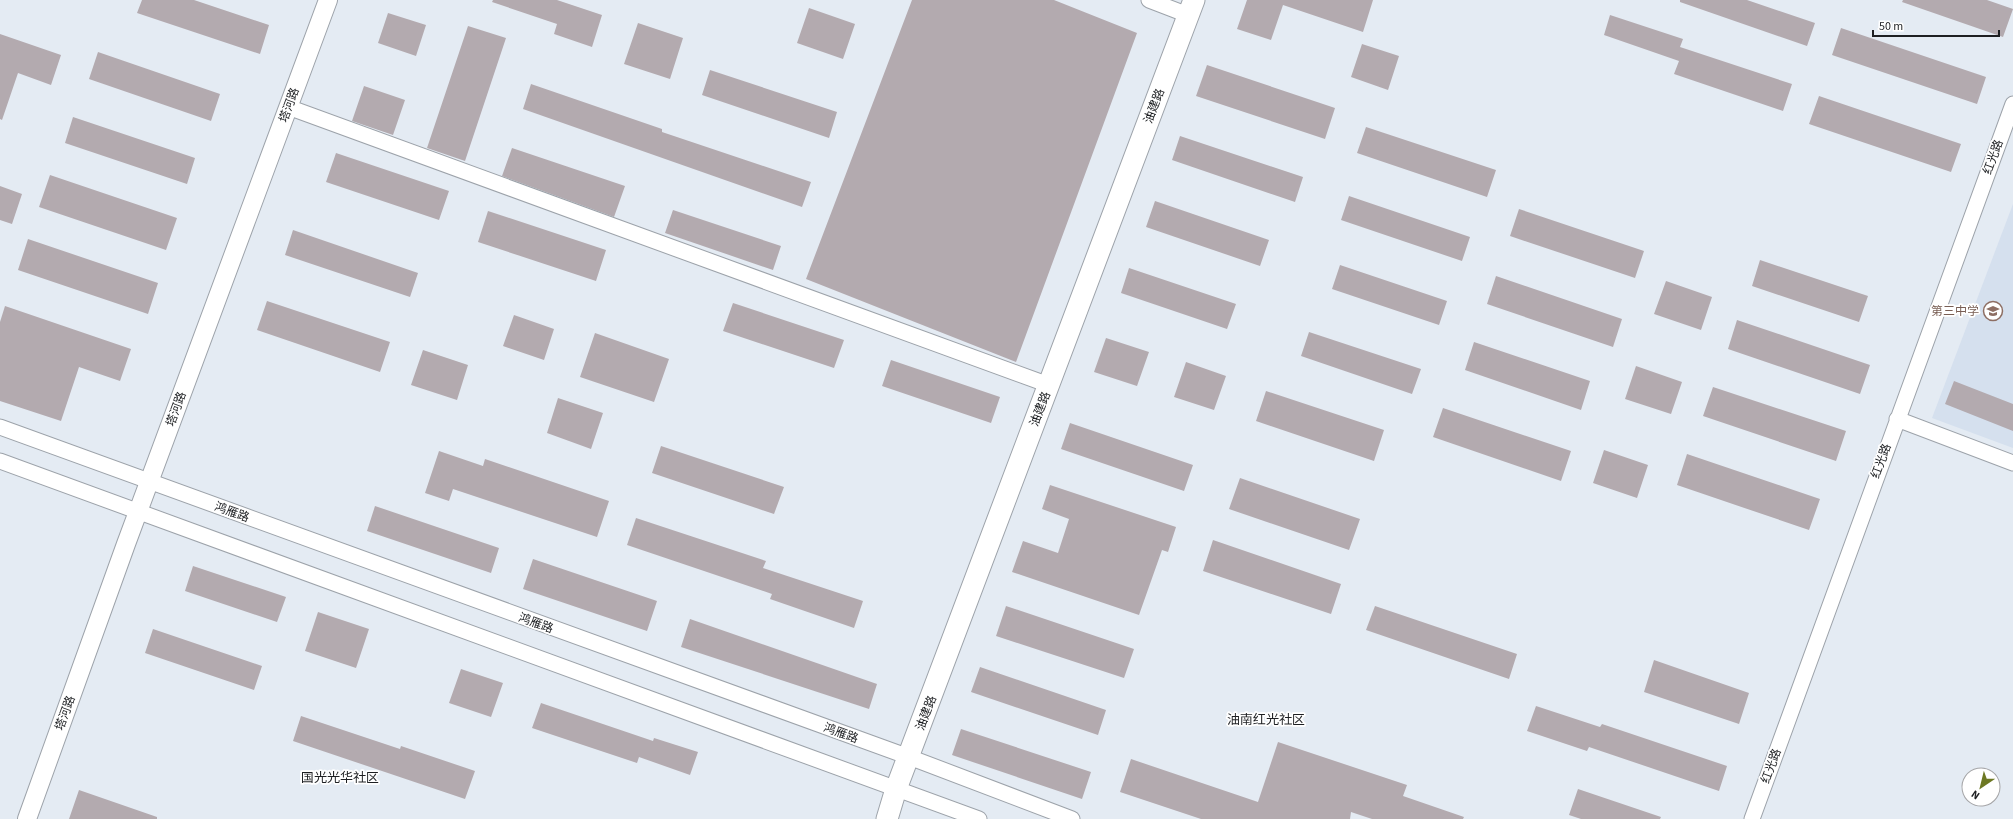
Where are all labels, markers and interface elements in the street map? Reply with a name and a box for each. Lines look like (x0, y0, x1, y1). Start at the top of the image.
scale bar (1873, 12, 1999, 38)
text: 50 m (1879, 18, 1903, 35)
street label: 塔河路 (275, 85, 304, 125)
street label: 油建路 (1140, 86, 1169, 126)
street label: 红光路 (1979, 137, 2008, 177)
school or university icon: 第三中学 (1982, 300, 2004, 322)
place label: 第三中学 (1931, 303, 1979, 320)
street label: 塔河路 (162, 389, 191, 429)
street label: 油建路 (1026, 389, 1055, 429)
street label: 红光路 (1867, 441, 1896, 481)
street label: 鸿雁路 (212, 498, 252, 527)
street label: 鸿雁路 (516, 609, 556, 638)
street label: 塔河路 (51, 693, 80, 733)
street label: 油建路 (912, 693, 941, 733)
district label: 油南红光社区 (1227, 711, 1305, 729)
street label: 鸿雁路 (821, 719, 861, 748)
street label: 红光路 (1757, 746, 1786, 786)
north arrow (1961, 767, 2001, 807)
district label: 国光光华社区 (301, 769, 379, 787)
text: N (1968, 787, 1983, 803)

